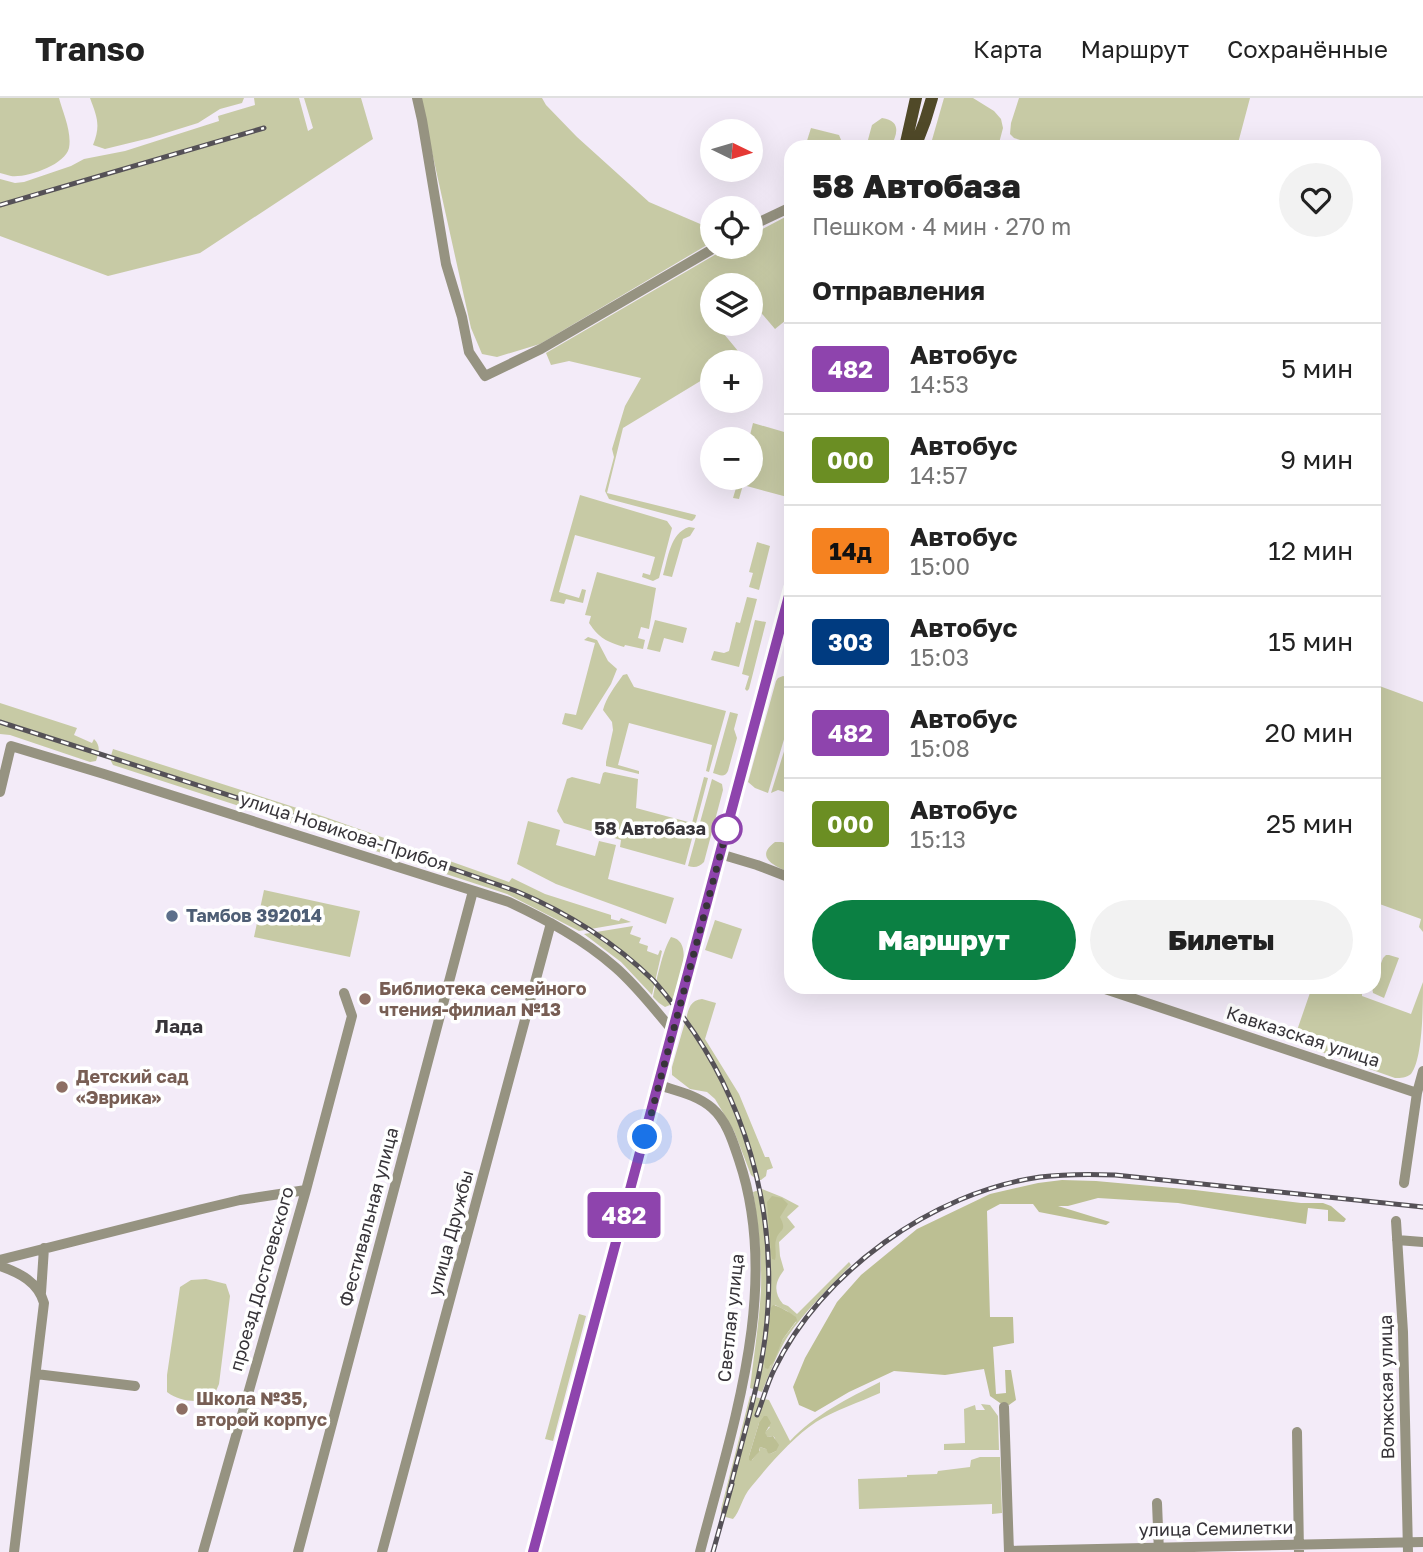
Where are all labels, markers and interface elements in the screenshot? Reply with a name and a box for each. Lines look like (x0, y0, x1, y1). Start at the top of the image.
text: Transo (35, 29, 145, 68)
text: Карта (973, 34, 1043, 63)
text: Маршрут (1081, 34, 1189, 63)
text: Сохранённые (1227, 34, 1388, 63)
north arrow (700, 119, 763, 182)
map controls (700, 119, 763, 490)
button: heart (1279, 163, 1353, 237)
text: 58 Автобаза (812, 166, 1021, 205)
button: locate (700, 196, 763, 259)
text: Пешком · 4 мин · 270 m (812, 212, 1071, 240)
button: layers (700, 273, 763, 336)
text: Отправления (812, 275, 985, 306)
text: Автобус (910, 339, 1017, 370)
button: + (700, 350, 763, 413)
text: 5 мин (1281, 353, 1353, 384)
text: 482 (828, 354, 873, 383)
text: 14:53 (910, 370, 969, 398)
button: − (700, 427, 763, 490)
text: Автобус (910, 430, 1017, 461)
text: 9 мин (1280, 444, 1353, 475)
text: 000 (827, 445, 874, 474)
text: 14:57 (910, 461, 968, 489)
text: Автобус (910, 521, 1017, 552)
text: 12 мин (1268, 535, 1353, 566)
text: 14д (829, 536, 872, 565)
text: 15:00 (910, 552, 970, 580)
text: Автобус (910, 612, 1017, 643)
text: 15 мин (1268, 626, 1353, 657)
text: 303 (828, 627, 873, 656)
text: 15:03 (910, 643, 969, 671)
text: Автобус (910, 703, 1017, 734)
text: 20 мин (1265, 717, 1353, 748)
text: 482 (828, 718, 873, 747)
text: 15:08 (910, 734, 970, 762)
street label: улица Новикова-Прибоя (237, 787, 451, 875)
text: Автобус (910, 794, 1017, 825)
text: 25 мин (1266, 808, 1353, 839)
text: 000 (827, 809, 874, 838)
marker: 58 Автобаза (712, 814, 742, 844)
place label: 58 Автобаза (594, 817, 706, 839)
text: 15:13 (910, 825, 966, 853)
button: Маршрут (812, 900, 1076, 980)
button: Билеты (1090, 900, 1353, 980)
place label: Тамбов 392014 (186, 904, 322, 926)
marker: Тамбов 392014 (164, 908, 180, 924)
place label: Библиотека семейного чтения-филиал №13 (379, 977, 587, 1020)
marker: Библиотека семейного чтения-филиал №13 (357, 991, 373, 1007)
street label: Кавказская улица (1224, 1001, 1383, 1071)
district label: Лада (155, 1014, 203, 1037)
place label: Детский сад «Эврика» (76, 1065, 188, 1108)
marker: Детский сад «Эврика» (54, 1079, 70, 1095)
your location (627, 1119, 662, 1154)
street label: Фестивальная улица (334, 1125, 403, 1309)
street label: улица Дружбы (423, 1167, 477, 1298)
street label: проезд Достоевского (224, 1184, 298, 1374)
line badge: 482 (584, 1192, 664, 1238)
text: 482 (602, 1200, 647, 1229)
street label: Светлая улица (712, 1253, 748, 1383)
street label: Волжская улица (1374, 1314, 1398, 1460)
place label: Школа №35, второй корпус (196, 1387, 327, 1430)
marker: Школа №35, второй корпус (174, 1401, 190, 1417)
street label: улица Семилетки (1138, 1516, 1294, 1540)

